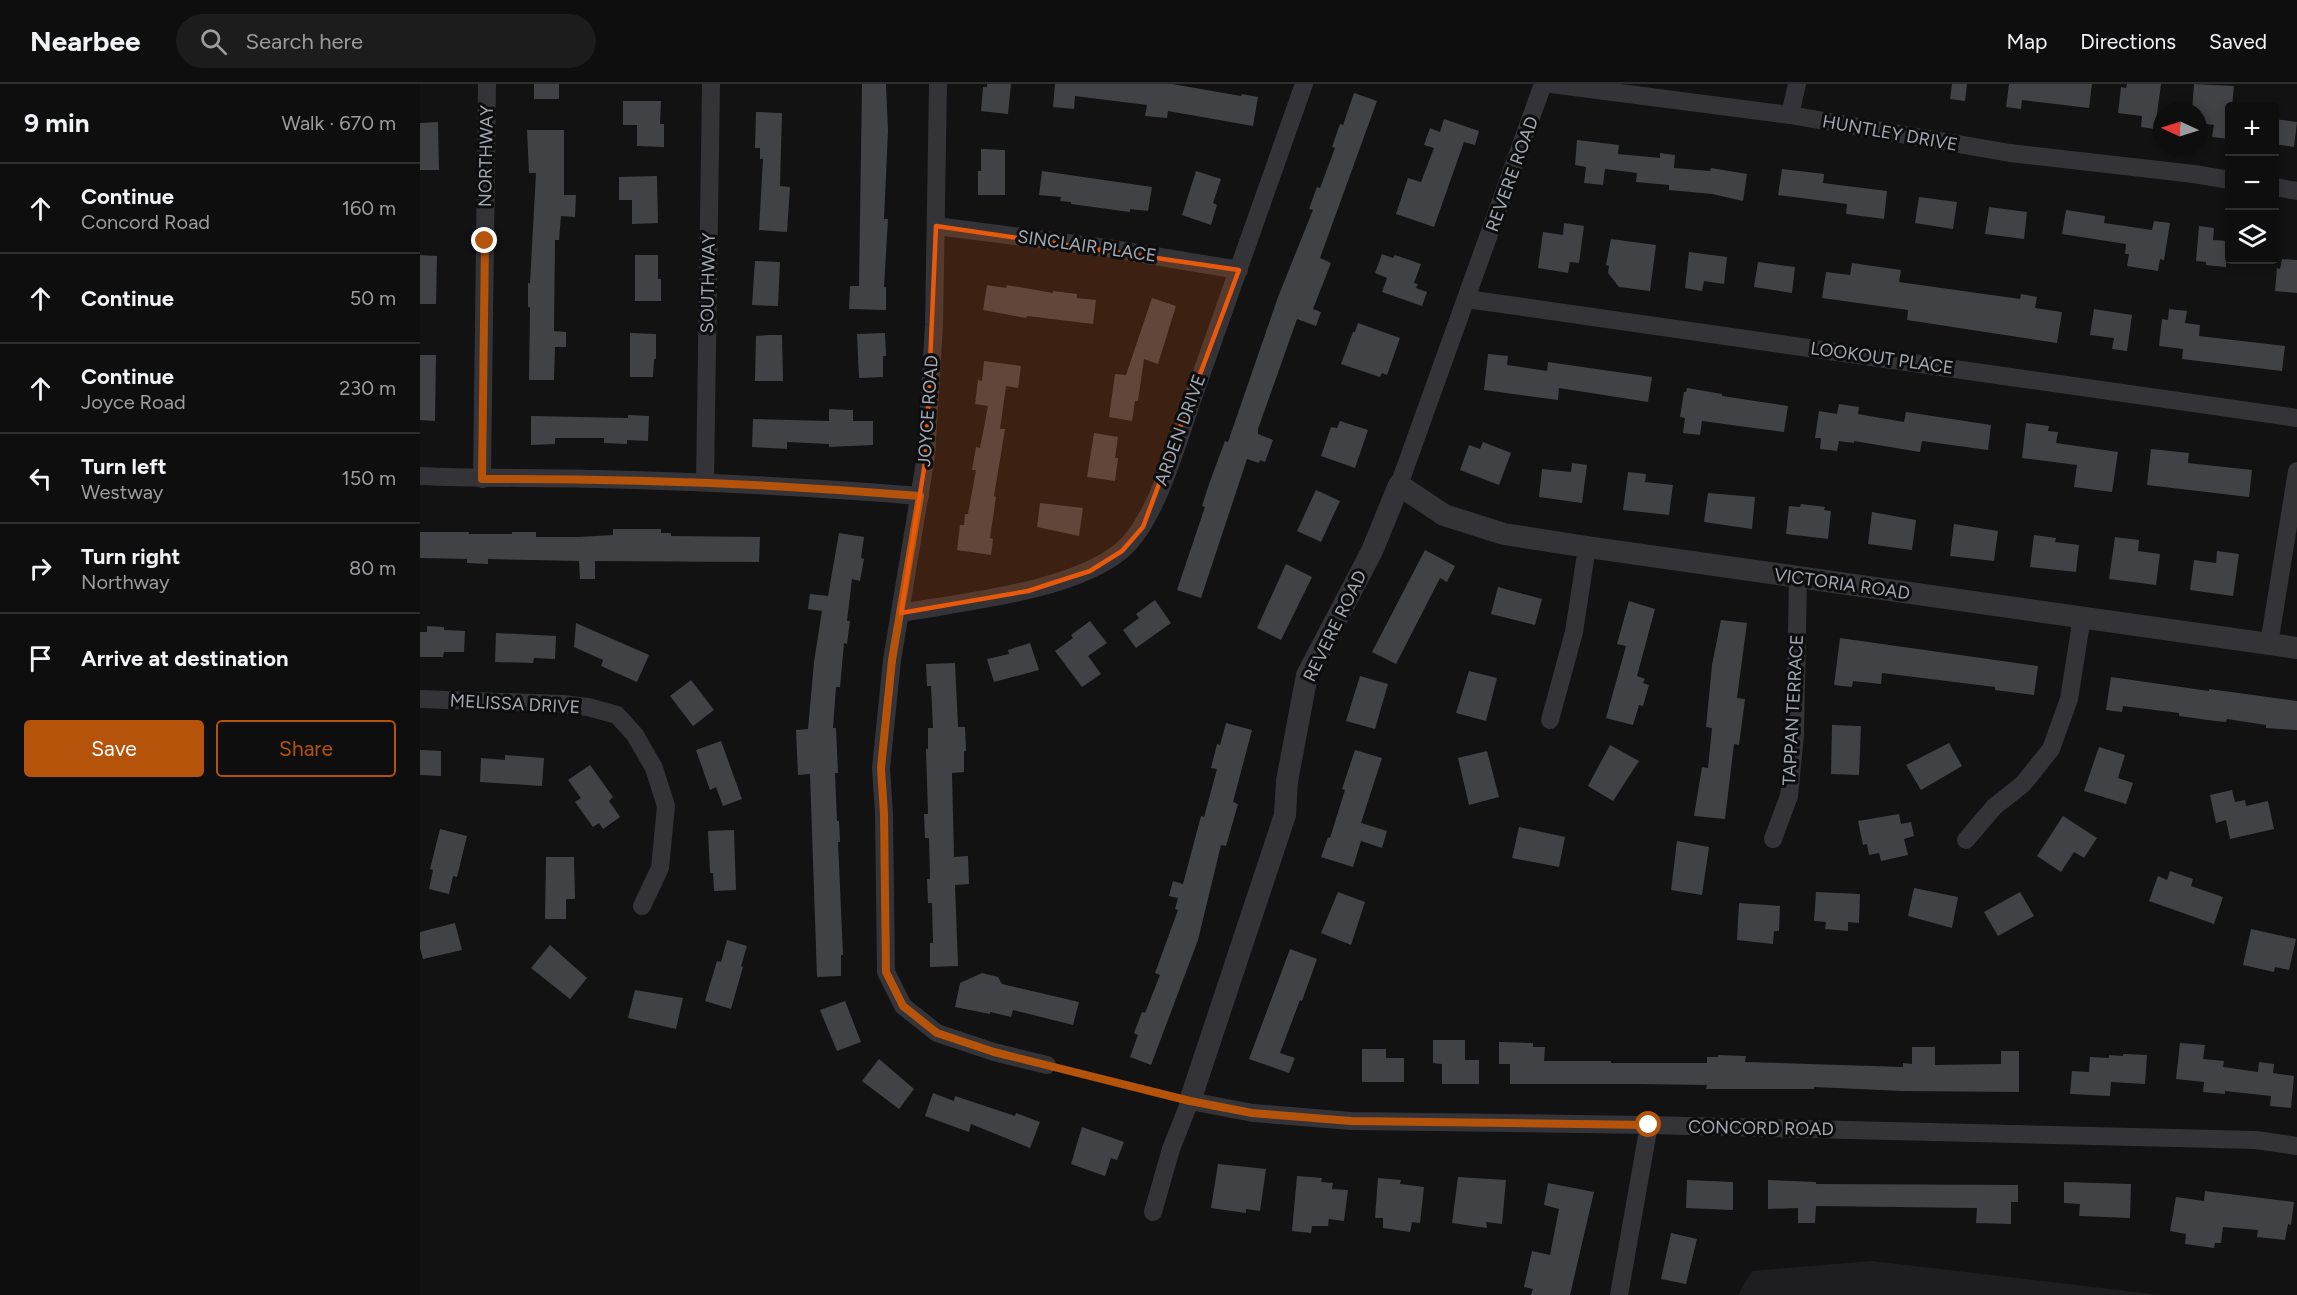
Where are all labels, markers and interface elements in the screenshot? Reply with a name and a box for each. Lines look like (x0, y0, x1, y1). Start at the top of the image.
search box (176, 14, 596, 68)
text: Nearbee (30, 24, 140, 58)
icon: search (197, 25, 230, 58)
text: Search here (245, 28, 363, 55)
text: Map (2006, 29, 2047, 54)
text: Directions (2080, 29, 2176, 54)
text: Saved (2209, 29, 2267, 54)
north arrow (2153, 102, 2207, 156)
map controls (2225, 102, 2279, 264)
button: + (2225, 102, 2279, 156)
street label: NORTHWAY (474, 105, 498, 207)
text: 9 min (24, 107, 90, 139)
street label: HUNTLEY DRIVE (1821, 110, 1959, 156)
text: Walk · 670 m (282, 111, 396, 135)
street label: REVERE ROAD (1481, 113, 1543, 235)
button: − (2225, 156, 2279, 210)
text: Continue (81, 183, 174, 210)
icon: ahead (24, 192, 57, 225)
text: 160 m (342, 196, 396, 220)
text: Concord Road (81, 210, 210, 234)
button: layers (2225, 210, 2279, 264)
street label: SINCLAIR PLACE (1016, 225, 1158, 267)
route end (471, 227, 497, 253)
street label: SOUTHWAY (696, 232, 720, 333)
icon: ahead (24, 282, 57, 315)
text: Continue (81, 285, 174, 312)
text: 50 m (350, 286, 396, 310)
street label: LOOKOUT PLACE (1809, 337, 1955, 379)
street label: JOYCE ROAD (913, 354, 943, 468)
text: Continue (81, 363, 174, 390)
street label: ARDEN DRIVE (1150, 371, 1210, 489)
icon: ahead (24, 372, 57, 405)
text: 230 m (339, 376, 396, 400)
text: Joyce Road (81, 390, 186, 414)
text: Turn left (81, 453, 167, 480)
icon: left (24, 462, 57, 495)
text: 150 m (341, 466, 396, 490)
text: Westway (81, 480, 163, 504)
text: Turn right (81, 543, 180, 570)
icon: right (24, 552, 57, 585)
text: 80 m (349, 556, 396, 580)
street label: VICTORIA ROAD (1773, 564, 1911, 604)
street label: REVERE ROAD (1299, 567, 1371, 685)
text: Northway (81, 570, 169, 594)
street label: TAPPAN TERRACE (1778, 634, 1808, 786)
icon: arrive (24, 642, 57, 675)
text: Arrive at destination (81, 645, 289, 672)
street label: MELISSA DRIVE (449, 690, 581, 718)
button: Save (24, 720, 204, 777)
button: Share (216, 720, 396, 777)
route start (1635, 1111, 1661, 1137)
street label: CONCORD ROAD (1688, 1116, 1834, 1140)

